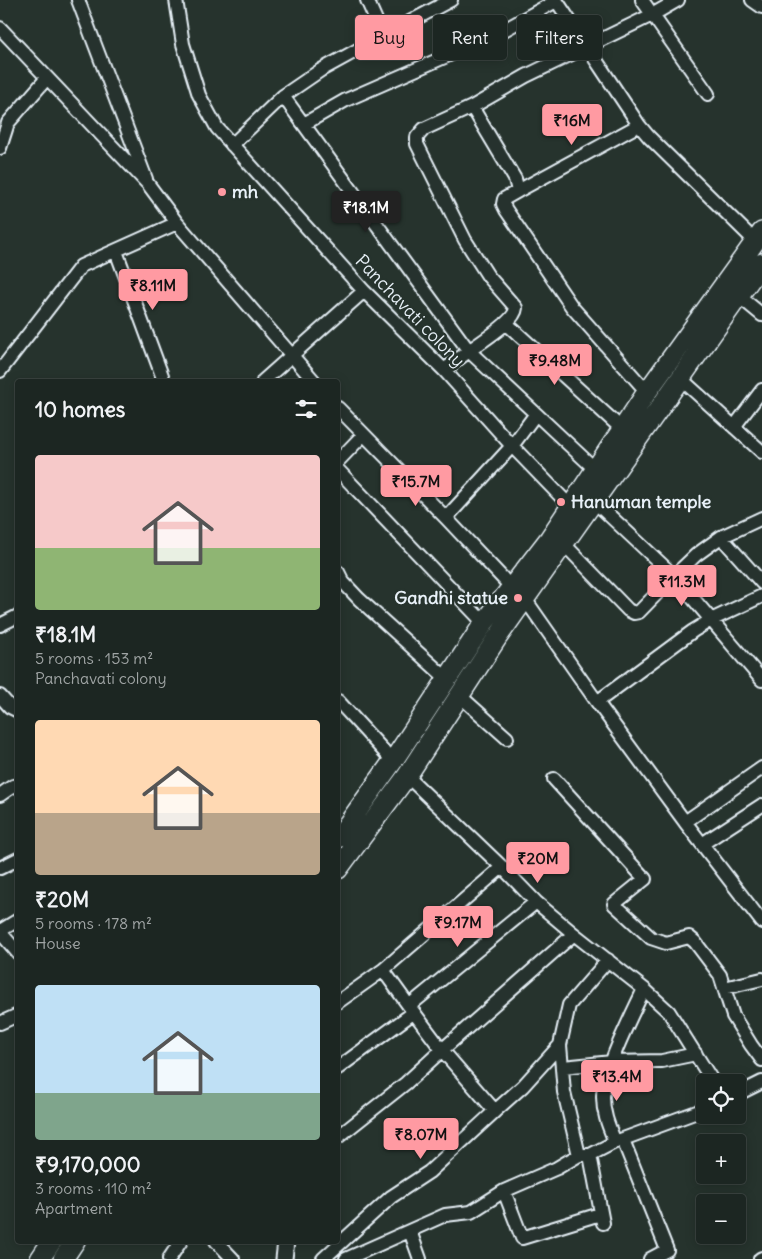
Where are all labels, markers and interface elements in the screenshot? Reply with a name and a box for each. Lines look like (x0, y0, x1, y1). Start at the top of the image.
chip: Buy (355, 15, 423, 60)
chip: Rent (433, 15, 507, 60)
chip: Filters (517, 15, 602, 60)
pin: ₹16M (542, 104, 602, 146)
text: ₹16M (553, 110, 591, 130)
place label: mh (232, 180, 259, 203)
marker: mh (216, 186, 228, 198)
pin: ₹18.1M (325, 190, 407, 233)
text: ₹18.1M (343, 197, 389, 217)
street label: Panchavati colony (351, 249, 470, 372)
pin: ₹8.11M (112, 268, 194, 311)
text: ₹8.11M (130, 275, 176, 295)
pin: ₹9.48M (514, 344, 596, 386)
text: ₹9.48M (529, 350, 581, 370)
icon: filters (292, 395, 320, 423)
text: 10 homes (35, 396, 125, 423)
pin: ₹15.7M (375, 464, 457, 507)
text: ₹15.7M (392, 471, 440, 491)
icon: home (133, 488, 223, 578)
place label: Hanuman temple (571, 490, 711, 513)
marker: Hanuman temple (555, 496, 567, 508)
pin: ₹11.3M (641, 564, 723, 607)
text: ₹11.3M (658, 571, 706, 591)
place label: Gandhi statue (394, 586, 508, 609)
marker: Gandhi statue (512, 592, 524, 604)
text: ₹18.1M (35, 621, 96, 648)
text: 5 rooms · 153 m² (35, 648, 153, 668)
text: Panchavati colony (35, 668, 167, 688)
icon: home (133, 753, 223, 843)
pin: ₹20M (508, 842, 568, 884)
text: ₹20M (517, 848, 559, 868)
text: ₹20M (35, 886, 89, 913)
pin: ₹9.17M (417, 906, 499, 948)
text: ₹9.17M (434, 912, 482, 932)
text: 5 rooms · 178 m² (35, 913, 152, 933)
text: House (35, 933, 81, 953)
icon: home (133, 1018, 223, 1108)
pin: ₹13.4M (576, 1060, 658, 1102)
text: ₹13.4M (592, 1066, 642, 1086)
map controls (696, 1074, 746, 1244)
button: locate (696, 1074, 746, 1124)
pin: ₹8.07M (380, 1118, 462, 1160)
text: ₹8.07M (395, 1124, 447, 1144)
button: + (696, 1134, 746, 1184)
text: ₹9,170,000 (35, 1151, 141, 1178)
text: 3 rooms · 110 m² (35, 1178, 152, 1198)
button: − (696, 1194, 746, 1244)
text: Apartment (35, 1198, 113, 1218)

